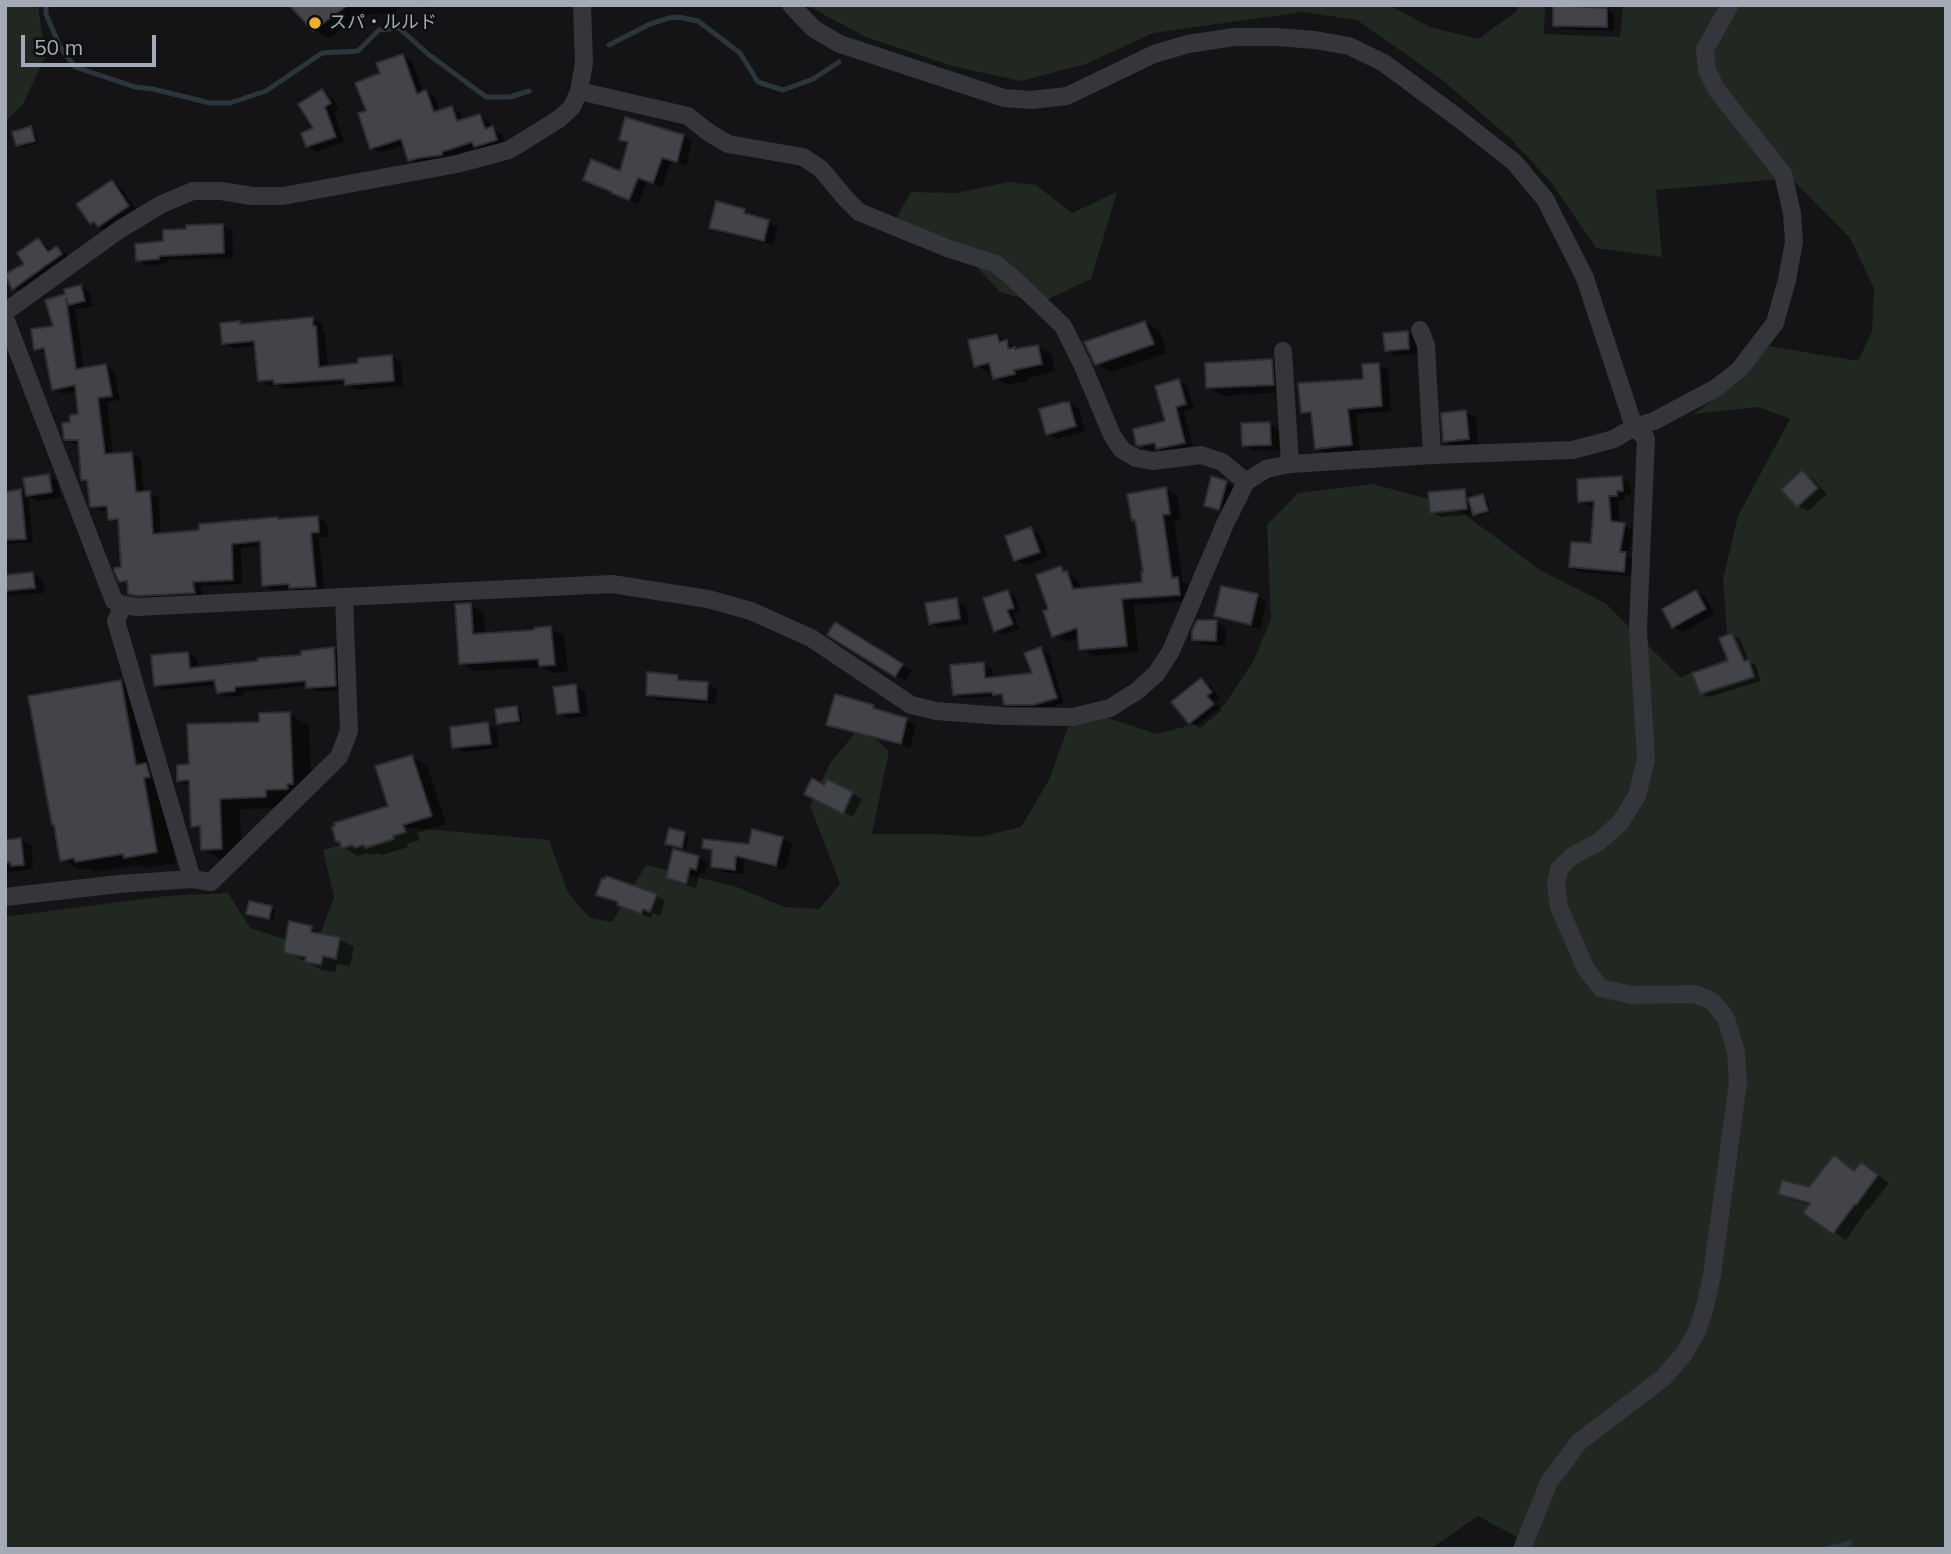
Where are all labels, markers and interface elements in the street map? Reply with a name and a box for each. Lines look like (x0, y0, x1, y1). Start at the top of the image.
place label: スパ・ルルド (329, 12, 437, 34)
marker: スパ・ルルド (307, 15, 323, 31)
scale bar (24, 21, 159, 65)
text: 50 m (34, 34, 83, 60)

